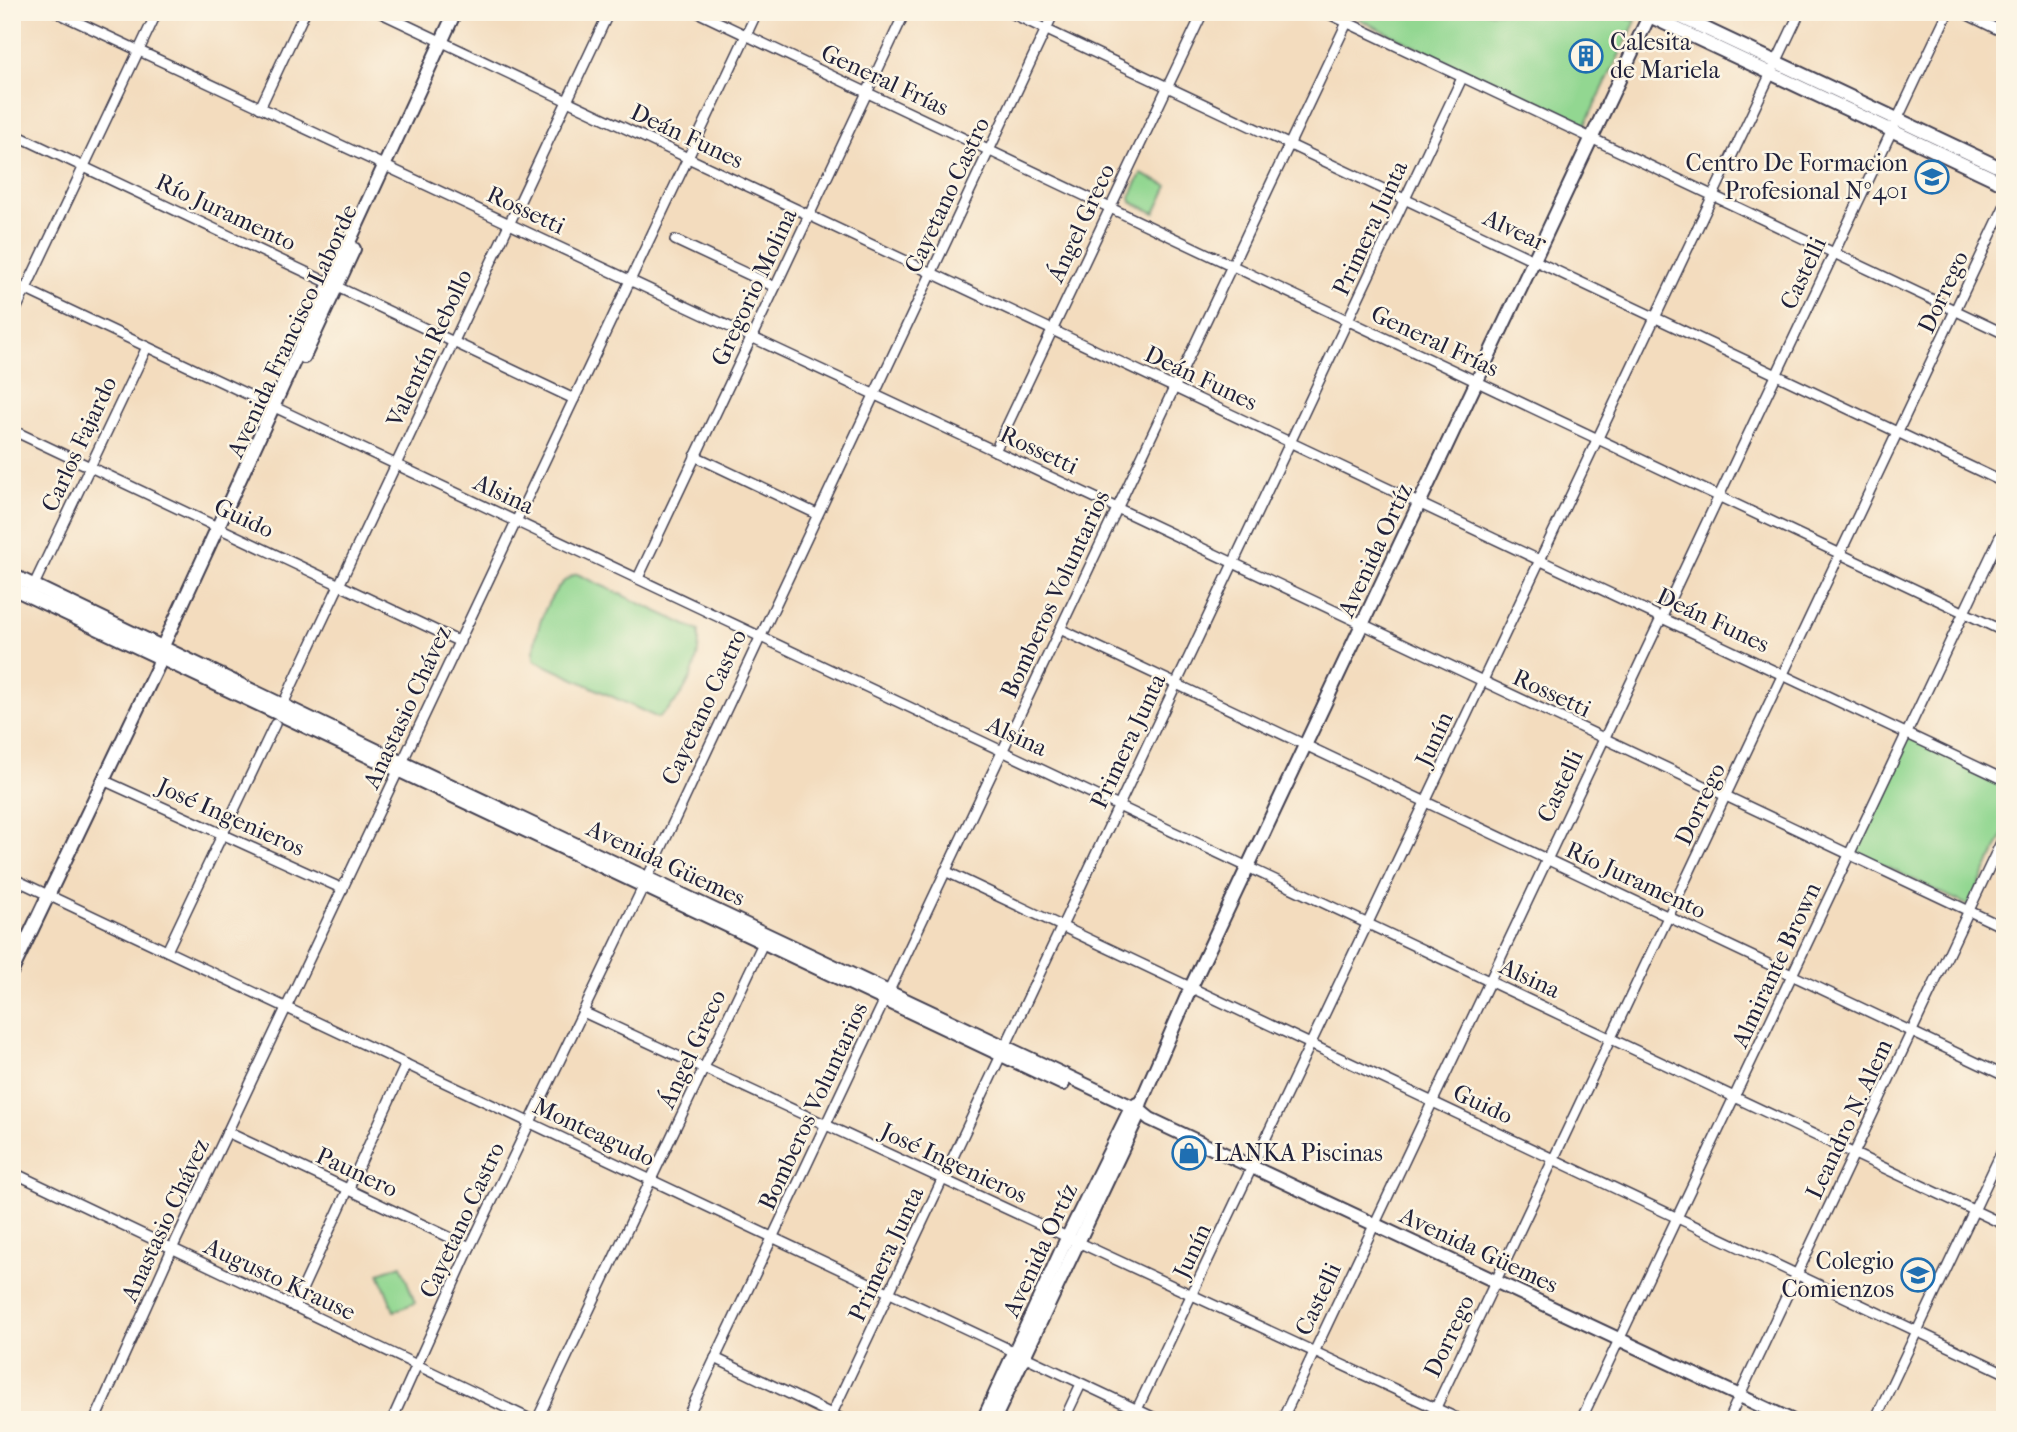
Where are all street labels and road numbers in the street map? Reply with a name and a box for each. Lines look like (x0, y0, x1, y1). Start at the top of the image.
street label: General Frías (817, 38, 953, 122)
street label: Deán Funes (626, 98, 748, 174)
street label: Cayetano Castro (899, 113, 995, 277)
street label: Primera Junta (1327, 155, 1414, 300)
street label: Ángel Greco (1040, 159, 1121, 288)
street label: Río Juramento (151, 167, 301, 257)
street label: Rossetti (482, 180, 570, 240)
street label: Avenida Francisco Laborde (221, 200, 363, 463)
street label: Gregorio Molina (705, 203, 803, 370)
street label: Alvear (1478, 203, 1552, 257)
street label: Castelli (1774, 232, 1832, 314)
street label: Dorrego (1912, 246, 1974, 338)
street label: Valentín Rebollo (380, 265, 478, 432)
street label: General Frías (1367, 299, 1503, 383)
street label: Deán Funes (1140, 340, 1262, 416)
street label: Carlos Fajardo (35, 372, 123, 516)
street label: Rossetti (995, 420, 1083, 480)
street label: Alsina (469, 468, 539, 520)
street label: Avenida Ortíz (1331, 478, 1418, 622)
street label: Bomberos Voluntarios (995, 486, 1116, 702)
street label: Guido (210, 492, 278, 544)
street label: Deán Funes (1652, 582, 1774, 658)
street label: Anastasio Chávez (357, 621, 457, 794)
street label: Cayetano Castro (656, 625, 752, 789)
street label: Rossetti (1508, 663, 1596, 723)
street label: Primera Junta (1085, 668, 1172, 813)
street label: Junín (1408, 707, 1459, 773)
street label: Alsina (982, 710, 1052, 762)
street label: Castelli (1531, 745, 1589, 827)
street label: Dorrego (1669, 758, 1731, 850)
street label: José Ingenieros (151, 771, 309, 862)
street label: Avenida Güemes (581, 814, 750, 912)
street label: Río Juramento (1561, 835, 1711, 925)
street label: Almirante Brown (1725, 878, 1827, 1053)
street label: Alsina (1495, 952, 1565, 1004)
street label: Ángel Greco (651, 985, 732, 1114)
street label: Bomberos Voluntarios (753, 998, 874, 1214)
street label: Leandro N. Alem (1800, 1035, 1898, 1203)
street label: Guido (1449, 1078, 1517, 1130)
street label: Monteagudo (529, 1092, 659, 1172)
street label: José Ingenieros (874, 1116, 1032, 1209)
street label: Anastasio Chávez (115, 1134, 215, 1307)
street label: Cayetano Castro (414, 1138, 510, 1302)
street label: Paunero (312, 1141, 402, 1203)
street label: Avenida Ortíz (996, 1178, 1083, 1322)
street label: Primera Junta (843, 1181, 930, 1326)
street label: Avenida Güemes (1394, 1201, 1563, 1299)
street label: Junín (1166, 1219, 1217, 1285)
street label: Augusto Krause (199, 1231, 360, 1326)
street label: Castelli (1289, 1258, 1347, 1340)
street label: Dorrego (1418, 1290, 1480, 1382)

